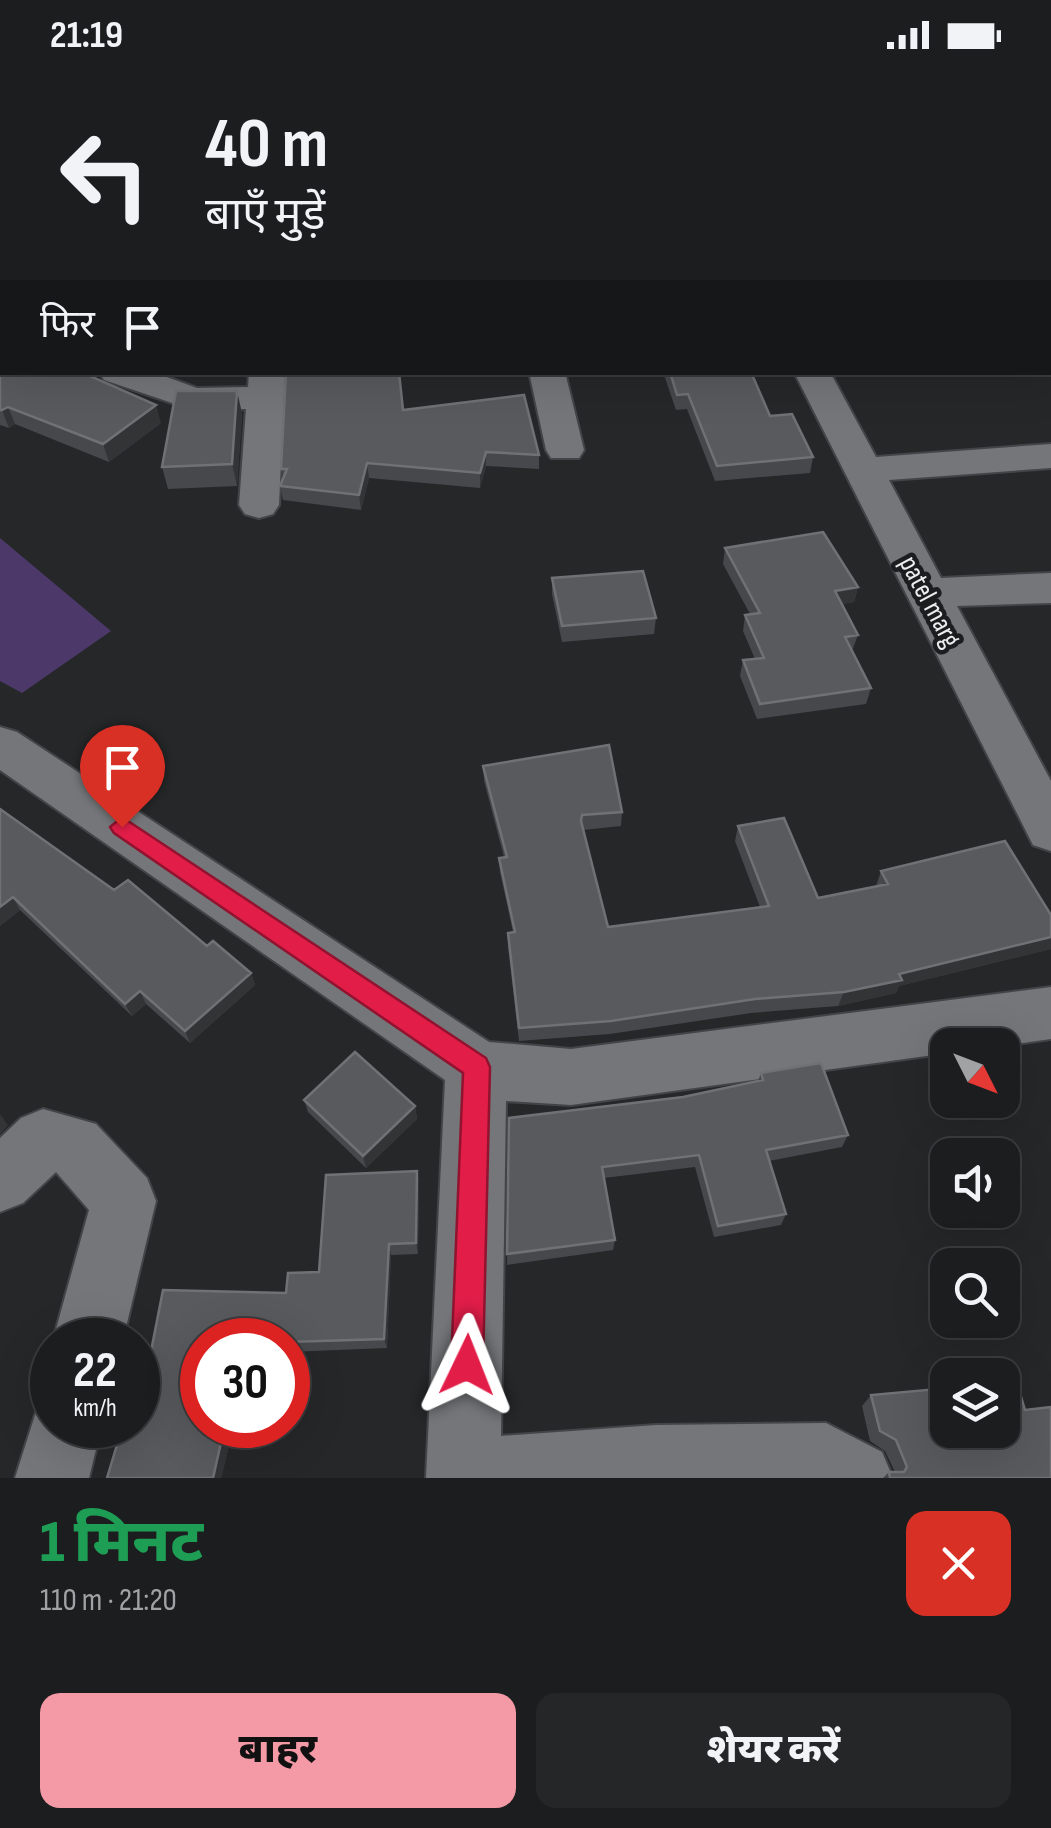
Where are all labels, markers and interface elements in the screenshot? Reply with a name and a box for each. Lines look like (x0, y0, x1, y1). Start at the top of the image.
text: 21:19 (50, 13, 123, 58)
text: 40 m (205, 103, 328, 187)
icon: left (40, 110, 170, 240)
text: बाएँ मुड़ें (205, 188, 325, 243)
icon: arrive (115, 300, 170, 355)
text: फिर (40, 303, 95, 348)
street label: patel marg (892, 550, 967, 653)
pin (80, 725, 165, 828)
icon: arrive (95, 740, 150, 795)
north arrow (930, 1028, 1020, 1118)
map controls (930, 1028, 1020, 1448)
button: sound (930, 1138, 1020, 1228)
button: search (930, 1248, 1020, 1338)
position arrow (415, 1313, 519, 1417)
speed limit sign: 30 (180, 1318, 310, 1448)
text: 22 (73, 1341, 117, 1401)
button: layers (930, 1358, 1020, 1448)
text: km/h (73, 1393, 117, 1424)
text: 1 मिनट (40, 1507, 203, 1579)
button: close (906, 1511, 1011, 1616)
text: 110 m · 21:20 (40, 1581, 177, 1620)
button: बाहर (40, 1693, 516, 1808)
button: शेयर करें (536, 1693, 1011, 1808)

